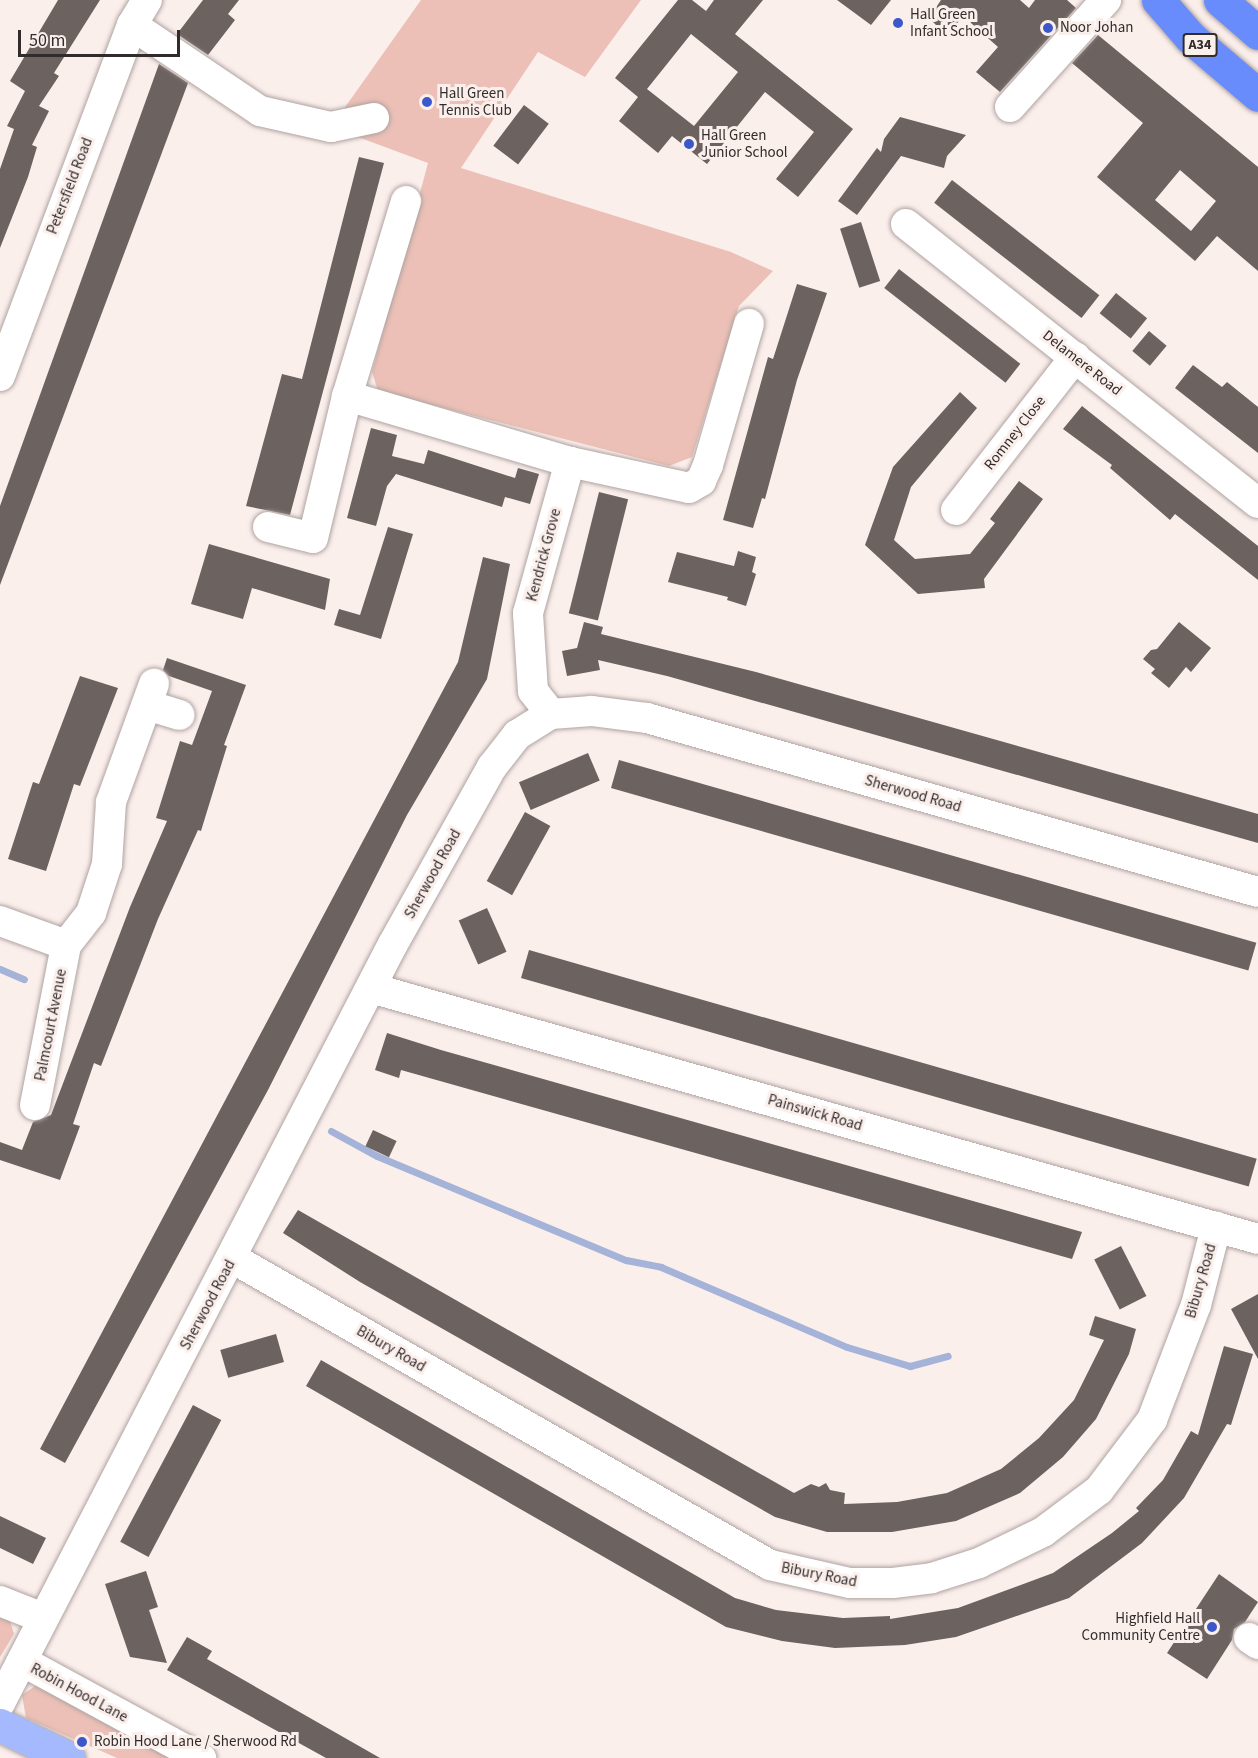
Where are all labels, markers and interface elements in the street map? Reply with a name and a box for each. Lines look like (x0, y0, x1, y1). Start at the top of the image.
place label: Hall Green Infant School (910, 5, 993, 40)
marker: Hall Green Infant School (891, 16, 905, 30)
scale bar (21, 18, 183, 56)
place label: Noor Johan (1060, 19, 1133, 37)
marker: Noor Johan (1041, 21, 1055, 35)
text: 50 m (29, 28, 65, 53)
road number: A34 (1182, 34, 1218, 56)
place label: Hall Green Tennis Club (439, 84, 512, 119)
marker: Hall Green Tennis Club (420, 95, 434, 109)
place label: Hall Green Junior School (701, 126, 788, 161)
street label: Petersfield Road (43, 135, 97, 237)
marker: Hall Green Junior School (682, 137, 696, 151)
street label: Delamere Road (1039, 326, 1125, 400)
street label: Romney Close (981, 392, 1049, 474)
street label: Kendrick Grove (523, 507, 565, 603)
street label: Sherwood Road (863, 772, 963, 816)
street label: Sherwood Road (401, 826, 465, 922)
street label: Palmcourt Avenue (31, 967, 71, 1083)
street label: Painswick Road (766, 1091, 864, 1135)
street label: Bibury Road (1182, 1242, 1220, 1320)
street label: Sherwood Road (177, 1257, 239, 1353)
street label: Bibury Road (353, 1322, 429, 1376)
street label: Bibury Road (780, 1559, 858, 1591)
place label: Highfield Hall Community Centre (1082, 1609, 1200, 1644)
marker: Highfield Hall Community Centre (1205, 1620, 1219, 1634)
street label: Robin Hood Lane (27, 1660, 131, 1726)
place label: Robin Hood Lane / Sherwood Rd (94, 1733, 297, 1751)
marker: Robin Hood Lane / Sherwood Rd (75, 1735, 89, 1749)

